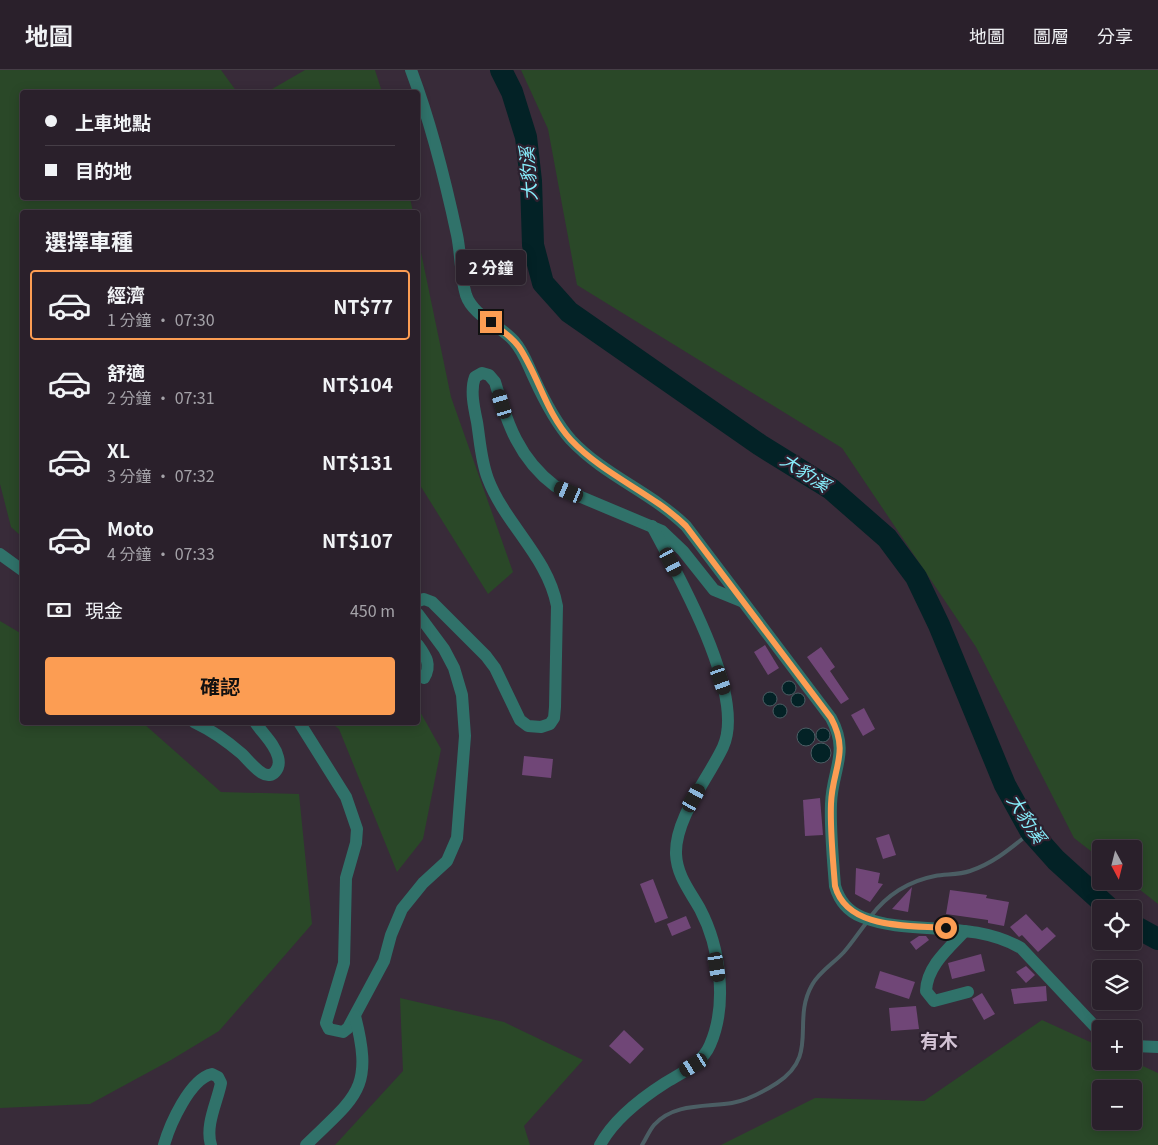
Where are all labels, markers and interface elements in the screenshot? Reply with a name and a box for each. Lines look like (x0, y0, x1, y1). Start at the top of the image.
text: 地圖 (25, 17, 73, 52)
text: 地圖 (969, 22, 1005, 48)
text: 圖層 (1033, 22, 1069, 48)
text: 分享 (1097, 22, 1133, 48)
text: 上車地點 (75, 108, 151, 135)
water label: 大豹溪 (512, 143, 542, 202)
text: 目的地 (75, 156, 132, 183)
text: 選擇車種 (45, 224, 133, 256)
callout: 2 分鐘 (456, 250, 526, 284)
text: 2 分鐘 (468, 255, 514, 279)
text: 經濟 (107, 280, 145, 307)
icon: car (47, 283, 92, 328)
text: NT$77 (333, 292, 393, 319)
text: 1 分鐘 · 07:30 (107, 307, 215, 331)
route end (480, 311, 502, 333)
text: 舒適 (107, 358, 145, 385)
icon: car (47, 361, 92, 406)
text: NT$104 (322, 370, 393, 397)
text: 2 分鐘 · 07:31 (107, 385, 215, 409)
car (490, 387, 513, 421)
text: XL (107, 436, 130, 463)
icon: car (47, 439, 92, 484)
water label: 大豹溪 (776, 446, 838, 499)
text: NT$131 (322, 448, 393, 475)
text: 3 分鐘 · 07:32 (107, 463, 215, 487)
car (552, 479, 585, 505)
text: Moto (107, 514, 154, 541)
icon: car (47, 517, 92, 562)
text: NT$107 (322, 526, 393, 553)
text: 4 分鐘 · 07:33 (107, 541, 215, 565)
car (657, 545, 684, 579)
icon: cash (45, 596, 73, 624)
text: 現金 (85, 596, 123, 623)
text: 450 m (350, 598, 395, 622)
button: 確認 (45, 657, 395, 715)
car (709, 663, 732, 697)
car (680, 781, 707, 815)
water label: 大豹溪 (1002, 788, 1055, 850)
north arrow (1092, 840, 1142, 890)
map controls (1092, 840, 1142, 1130)
button: locate (1092, 900, 1142, 950)
route start (935, 917, 957, 939)
car (707, 951, 726, 983)
button: layers (1092, 960, 1142, 1010)
button: + (1092, 1020, 1142, 1070)
district label: 有木 (920, 1026, 958, 1053)
car (677, 1051, 710, 1079)
button: − (1092, 1080, 1142, 1130)

